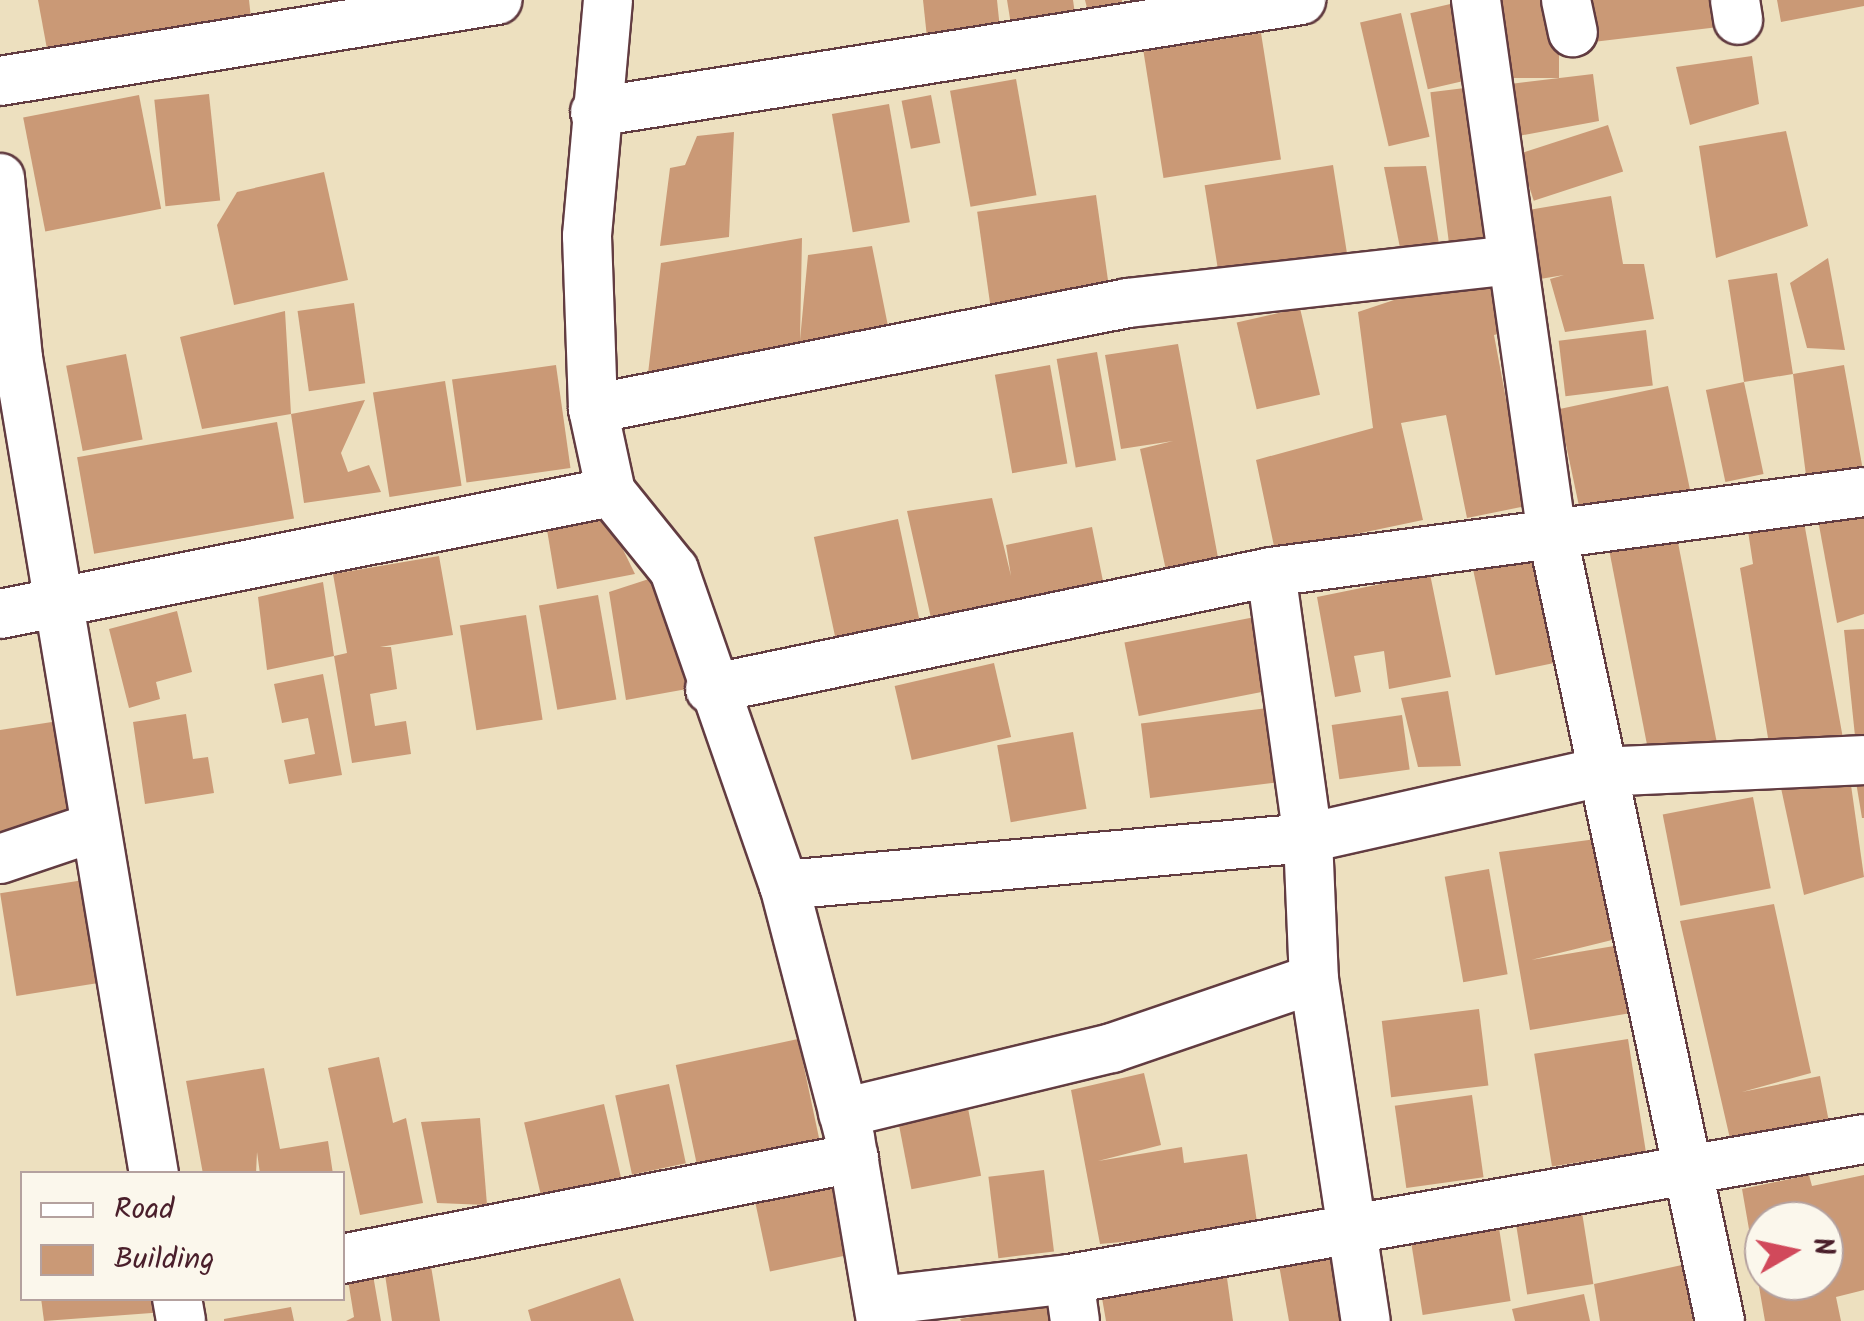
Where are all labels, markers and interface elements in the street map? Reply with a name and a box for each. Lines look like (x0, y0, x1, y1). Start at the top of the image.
legend (20, 1171, 345, 1301)
text: Road (114, 1186, 174, 1234)
north arrow (1744, 1201, 1844, 1301)
text: N (1799, 1234, 1846, 1259)
text: Building (114, 1236, 214, 1284)

